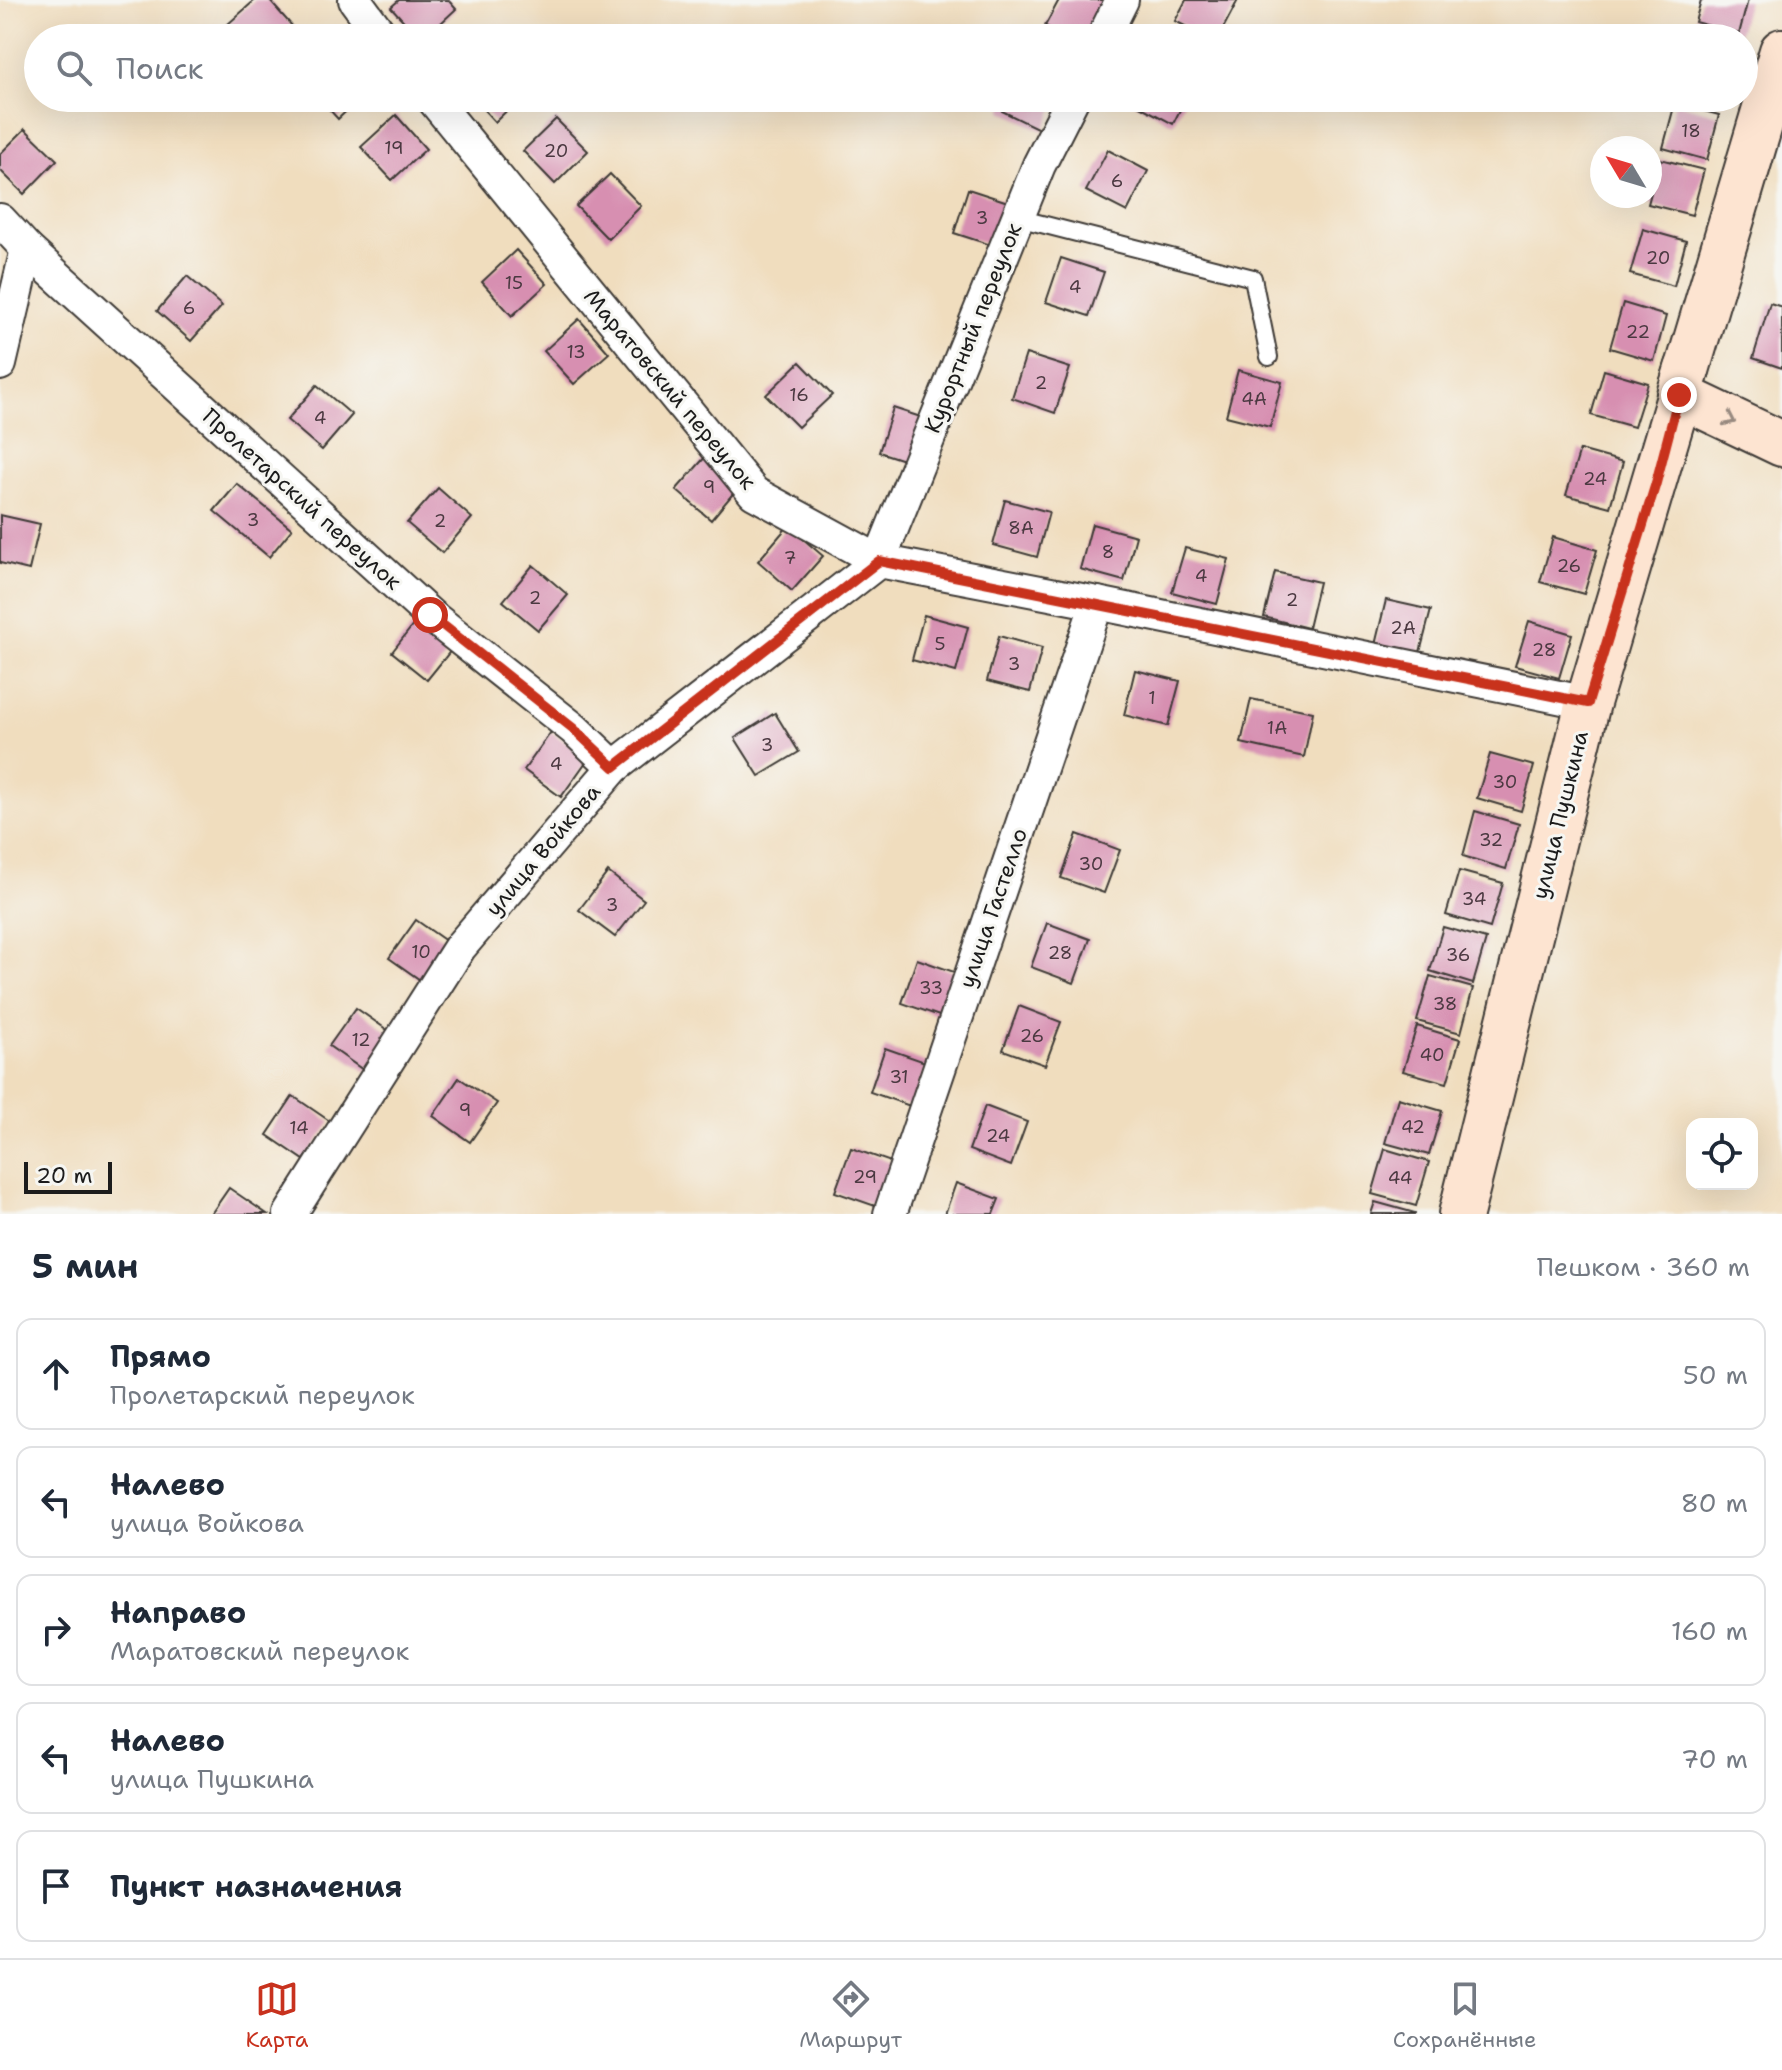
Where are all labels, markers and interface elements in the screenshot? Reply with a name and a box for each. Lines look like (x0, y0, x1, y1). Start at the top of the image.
search box (24, 24, 1758, 112)
icon: search (52, 46, 96, 90)
text: Поиск (116, 48, 204, 89)
house number: 18 (1681, 119, 1701, 143)
house number: 19 (384, 136, 404, 160)
north arrow (1590, 136, 1662, 208)
house number: 20 (544, 139, 568, 163)
house number: 6 (1111, 169, 1123, 193)
house number: 3 (976, 206, 988, 230)
street label: Курортный переулок (918, 218, 1029, 437)
house number: 20 (1646, 246, 1670, 270)
house number: 15 (505, 271, 523, 295)
house number: 4 (1069, 275, 1081, 299)
street label: Маратовский переулок (577, 283, 763, 496)
house number: 6 (183, 296, 195, 320)
house number: 22 (1626, 320, 1650, 344)
house number: 13 (566, 340, 586, 364)
house number: 2 (1035, 371, 1047, 395)
route end (1661, 377, 1697, 413)
house number: 16 (789, 383, 809, 407)
house number: 4А (1241, 387, 1267, 411)
street label: Пролетарский переулок (196, 402, 408, 596)
house number: 4 (314, 406, 326, 430)
one-way arrow (1722, 410, 1737, 426)
house number: 24 (1583, 467, 1607, 491)
house number: 9 (703, 475, 715, 499)
house number: 3 (247, 508, 259, 532)
house number: 2 (434, 509, 446, 533)
house number: 8А (1008, 516, 1034, 540)
house number: 8 (1102, 540, 1114, 564)
house number: 7 (784, 546, 796, 570)
house number: 26 (1557, 554, 1581, 578)
house number: 4 (1195, 564, 1207, 588)
house number: 2 (529, 586, 541, 610)
house number: 2 (1286, 588, 1298, 612)
route start (412, 597, 448, 633)
house number: 2А (1390, 616, 1416, 640)
house number: 5 (934, 632, 946, 656)
house number: 28 (1532, 638, 1556, 662)
house number: 3 (1008, 652, 1020, 676)
house number: 1 (1148, 686, 1156, 710)
house number: 1А (1267, 716, 1287, 740)
street label: улица Пушкина (1525, 727, 1595, 902)
house number: 3 (761, 733, 773, 757)
house number: 4 (550, 752, 562, 776)
house number: 30 (1493, 770, 1517, 794)
street label: улица Войкова (479, 778, 607, 922)
street label: улица Гастелло (952, 824, 1034, 992)
house number: 32 (1479, 828, 1503, 852)
house number: 30 (1079, 852, 1103, 876)
house number: 34 (1462, 887, 1486, 911)
house number: 3 (606, 893, 618, 917)
house number: 10 (411, 940, 431, 964)
house number: 28 (1048, 941, 1072, 965)
house number: 36 (1446, 943, 1470, 967)
house number: 33 (919, 976, 943, 1000)
house number: 38 (1433, 992, 1457, 1016)
house number: 26 (1020, 1024, 1044, 1048)
house number: 12 (351, 1028, 371, 1052)
house number: 40 (1419, 1043, 1445, 1067)
house number: 31 (889, 1065, 909, 1089)
house number: 9 (459, 1098, 471, 1122)
house number: 42 (1401, 1115, 1425, 1139)
house number: 14 (289, 1116, 309, 1140)
map controls (1686, 1118, 1758, 1190)
button: locate (1686, 1118, 1758, 1190)
house number: 24 (986, 1124, 1010, 1148)
scale bar (24, 1158, 112, 1194)
text: 20 m (36, 1161, 93, 1190)
house number: 29 (853, 1165, 877, 1189)
house number: 44 (1388, 1166, 1412, 1190)
text: 5 мин (32, 1243, 139, 1289)
text: Пешком · 360 m (1537, 1249, 1750, 1284)
text: Прямо (110, 1336, 211, 1377)
icon: ahead (34, 1352, 78, 1396)
text: 50 m (1683, 1357, 1748, 1392)
text: Пролетарский переулок (110, 1377, 415, 1412)
text: Налево (110, 1464, 225, 1505)
icon: left (34, 1480, 78, 1524)
text: 80 m (1681, 1485, 1748, 1520)
text: улица Войкова (110, 1505, 304, 1540)
text: Направо (110, 1592, 246, 1633)
icon: right (34, 1608, 78, 1652)
text: 160 m (1671, 1613, 1748, 1648)
text: Маратовский переулок (110, 1633, 409, 1668)
text: Налево (110, 1720, 225, 1761)
icon: left (34, 1736, 78, 1780)
text: 70 m (1681, 1741, 1748, 1776)
text: улица Пушкина (110, 1761, 314, 1796)
icon: arrive (34, 1864, 78, 1908)
text: Пункт назначения (110, 1866, 402, 1907)
tab: Карта (245, 1977, 308, 2054)
tab: Маршрут (799, 1977, 902, 2054)
tab: Сохранённые (1393, 1977, 1537, 2054)

